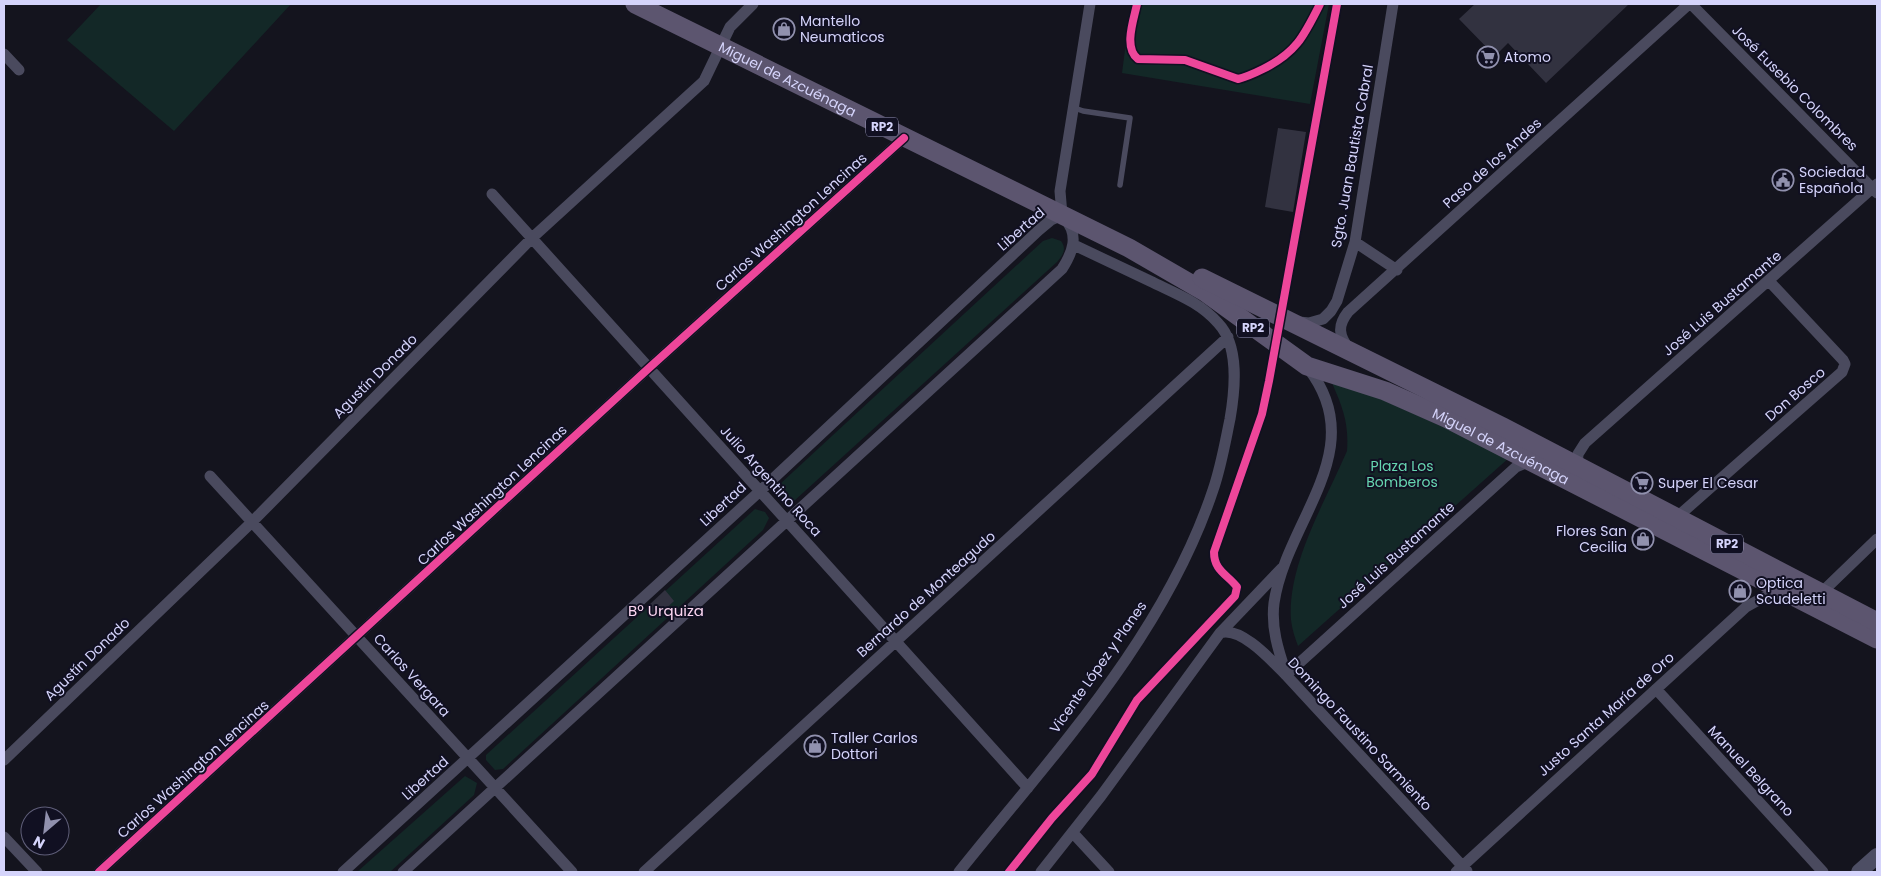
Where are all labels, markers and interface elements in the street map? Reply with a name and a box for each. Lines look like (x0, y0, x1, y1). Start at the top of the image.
place label: Mantello Neumaticos (800, 11, 885, 47)
shop icon: Mantello Neumaticos (772, 17, 796, 41)
street label: José Eusebio Colombres (1727, 20, 1863, 156)
street label: Miguel de Azcuénaga (715, 37, 860, 122)
supermarket icon: Atomo (1476, 45, 1500, 69)
place label: Atomo (1504, 47, 1551, 67)
street label: Sgto. Juan Bautista Cabral (1326, 63, 1378, 249)
street label: Paso de los Andes (1438, 113, 1546, 213)
road number: RP2 (866, 118, 898, 136)
street label: Carlos Washington Lencinas (711, 148, 871, 296)
place label: Sociedad Española (1799, 162, 1865, 198)
public building icon: Sociedad Española (1771, 168, 1795, 192)
street label: Libertad (993, 203, 1049, 255)
street label: José Luis Bustamante (1658, 246, 1786, 360)
road number: RP2 (1237, 318, 1269, 338)
street label: Agustín Donado (328, 329, 422, 423)
street label: Don Bosco (1761, 362, 1829, 426)
street label: Miguel de Azcuénaga (1429, 403, 1573, 489)
street label: Carlos Washington Lencinas (413, 420, 571, 570)
street label: Julio Argentino Roca (716, 421, 826, 541)
park label: Plaza Los Bomberos (1366, 456, 1438, 492)
supermarket icon: Super El Cesar (1630, 471, 1654, 495)
place label: Super El Cesar (1658, 473, 1758, 493)
street label: Libertad (695, 477, 751, 531)
street label: José Luis Bustamante (1333, 497, 1459, 613)
place label: Flores San Cecilia (1556, 521, 1627, 557)
street label: Bernardo de Monteagudo (852, 526, 1000, 662)
shop icon: Flores San Cecilia (1631, 527, 1655, 551)
road number: RP2 (1711, 534, 1743, 554)
place label: Optica Scudeletti (1756, 573, 1826, 609)
shop icon: Optica Scudeletti (1728, 579, 1752, 603)
street label: Vicente López y Planes (1045, 597, 1151, 737)
district label: Bº Urquiza (628, 600, 704, 621)
street label: Agustín Donado (40, 613, 134, 705)
street label: Carlos Vergara (369, 629, 455, 721)
street label: Justo Santa María de Oro (1534, 647, 1678, 781)
street label: Domingo Faustino Sarmiento (1283, 653, 1437, 815)
street label: Carlos Washington Lencinas (113, 695, 273, 843)
street label: Manuel Belgrano (1703, 721, 1799, 821)
place label: Taller Carlos Dottori (831, 728, 918, 764)
shop icon: Taller Carlos Dottori (803, 734, 827, 758)
street label: Libertad (397, 752, 453, 804)
north arrow (20, 806, 70, 856)
text: N (30, 831, 48, 854)

